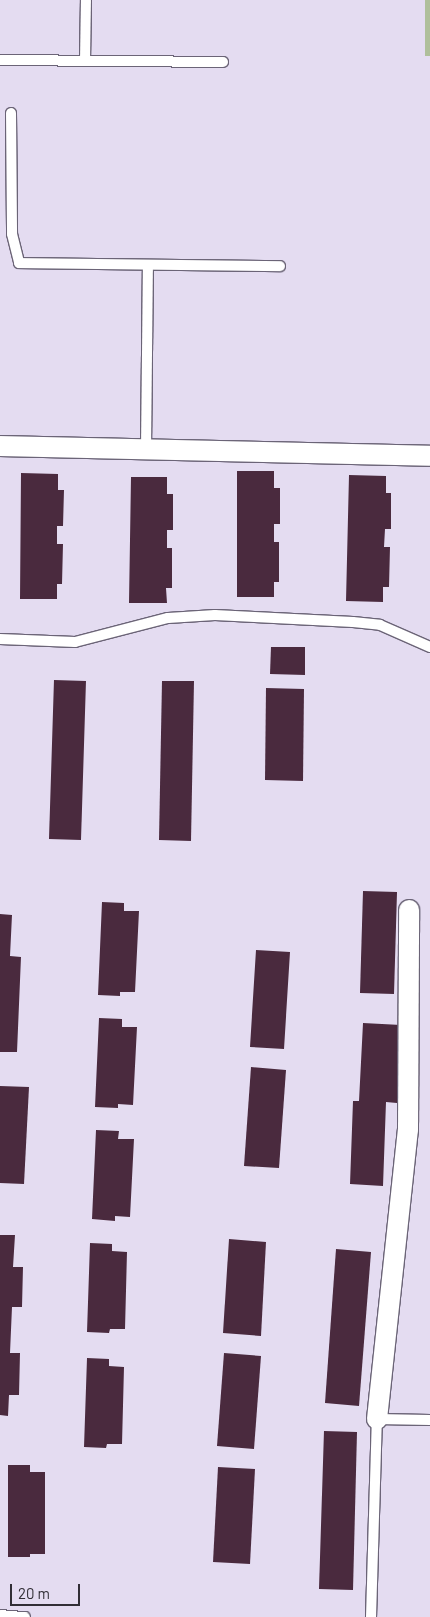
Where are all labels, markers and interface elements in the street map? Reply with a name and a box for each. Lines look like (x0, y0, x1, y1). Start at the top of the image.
scale bar (12, 1574, 82, 1606)
text: 20 m (18, 1584, 50, 1602)

